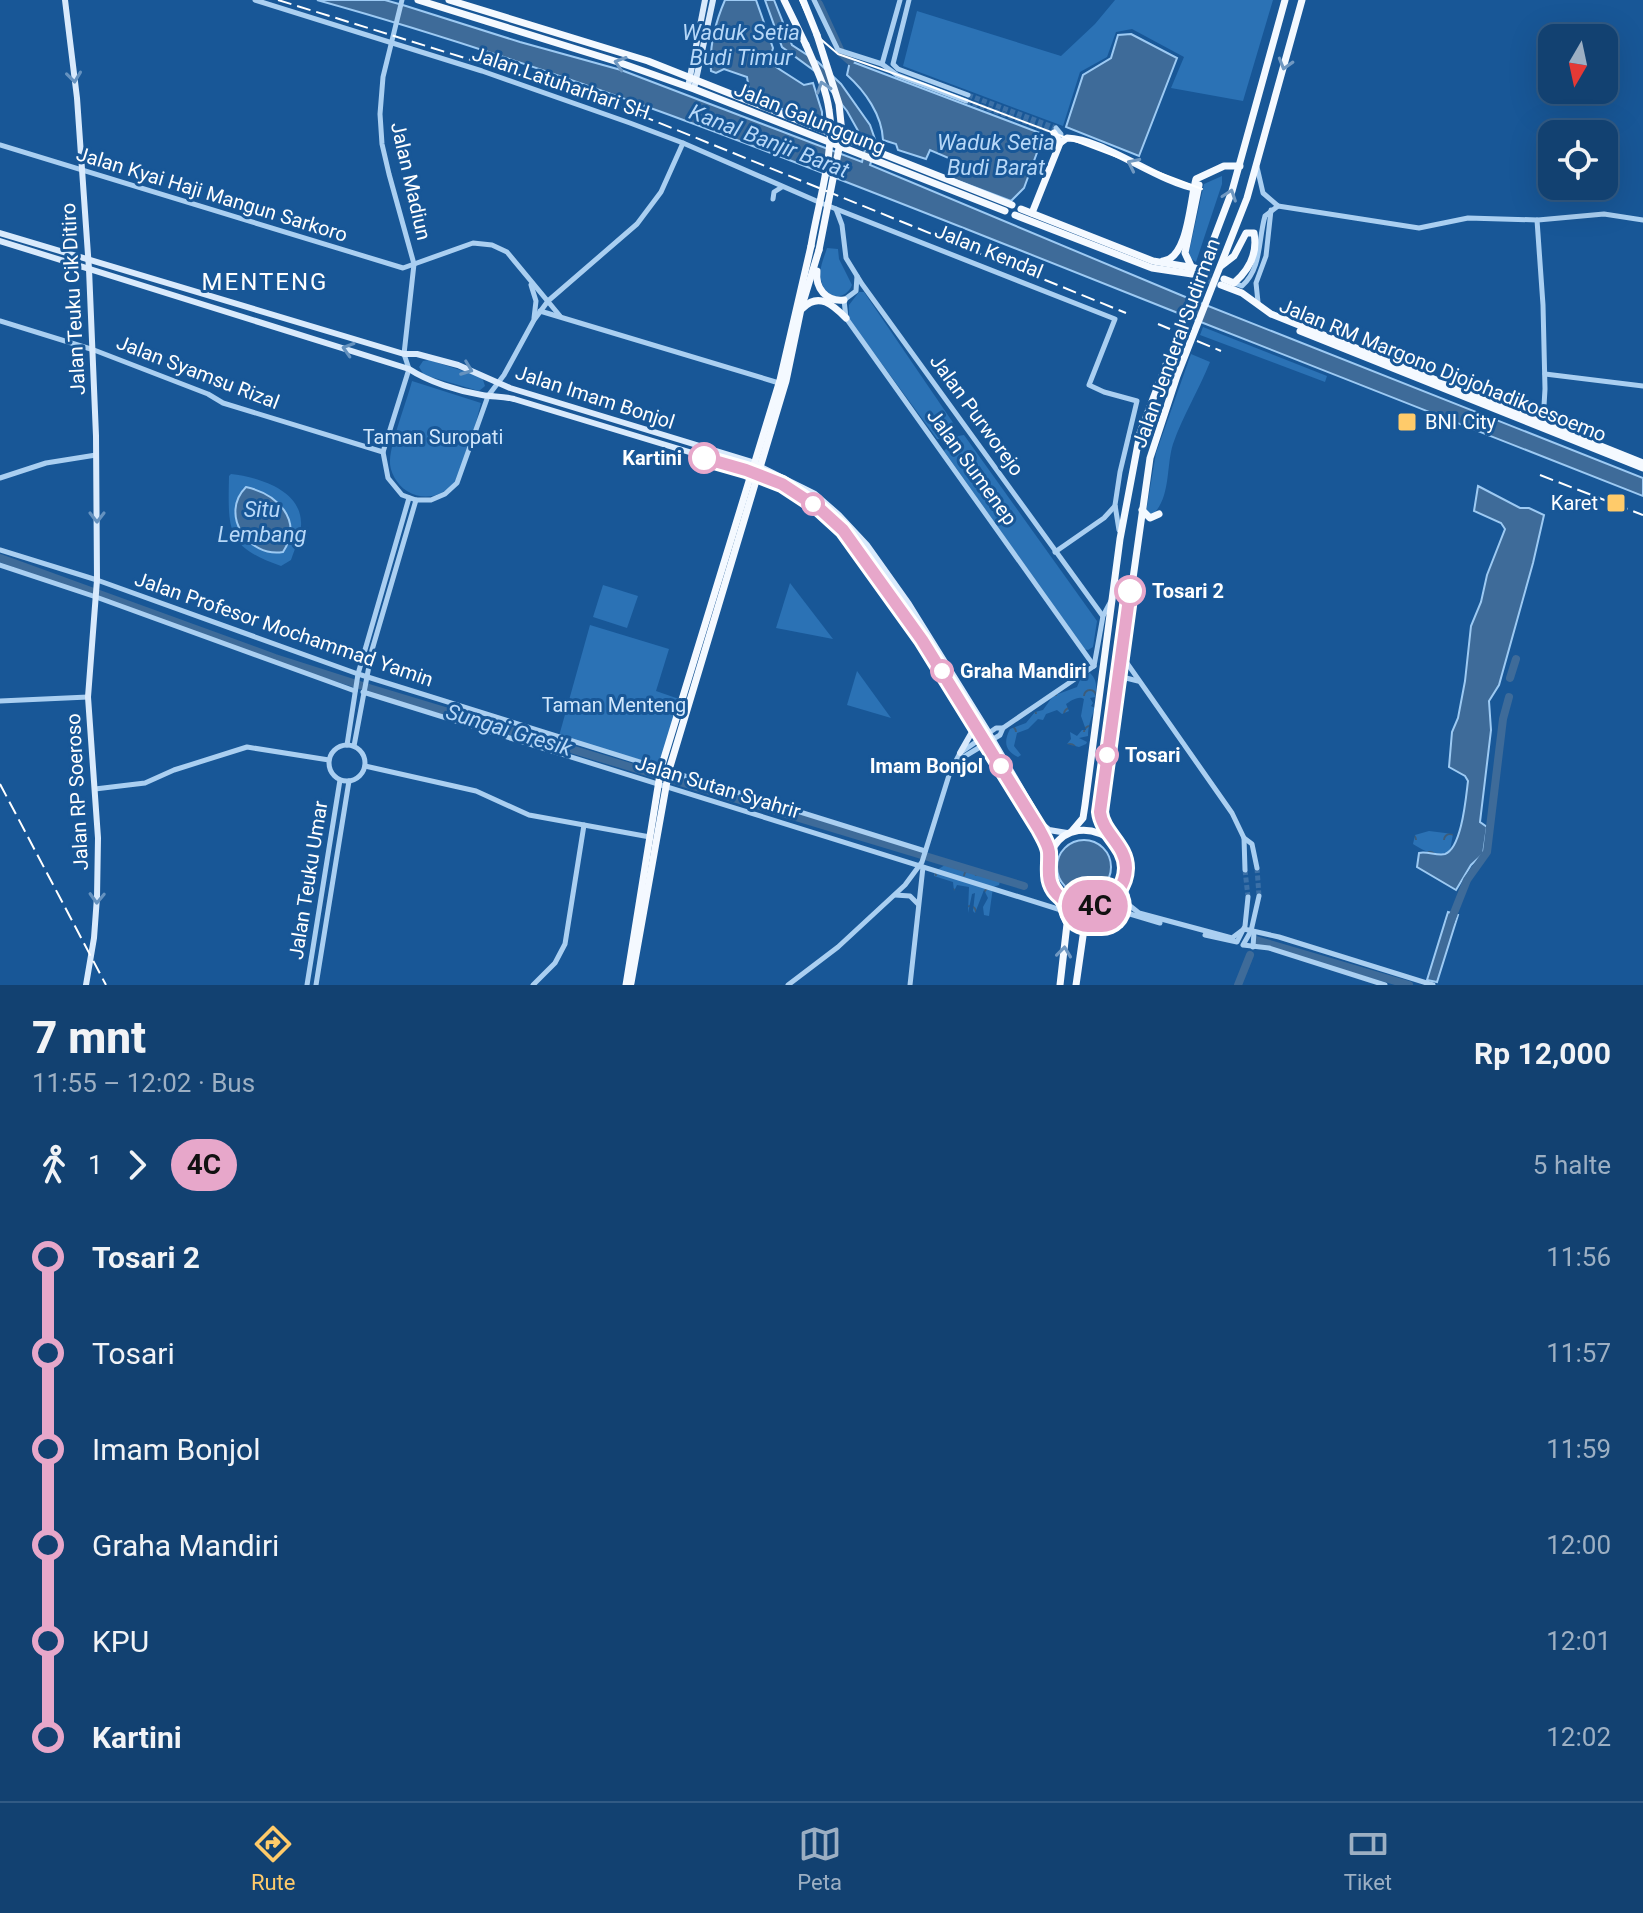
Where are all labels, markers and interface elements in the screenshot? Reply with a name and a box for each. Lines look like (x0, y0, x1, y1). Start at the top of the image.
water label: Waduk Setia Budi Timur (682, 20, 800, 70)
north arrow (1538, 24, 1618, 104)
map controls (1538, 24, 1618, 200)
street label: Jalan Latuharhari SH (469, 41, 653, 125)
one-way arrow (614, 56, 628, 72)
one-way arrow (1277, 57, 1294, 71)
one-way arrow (65, 71, 82, 84)
street label: Jalan Galunggung (731, 77, 889, 159)
one-way arrow (816, 81, 832, 95)
water label: Kanal Banjir Barat (686, 99, 853, 183)
street label: Jalan Madiun (386, 120, 436, 242)
button: locate (1538, 120, 1618, 200)
water label: Waduk Setia Budi Barat (937, 130, 1055, 180)
street label: Jalan Kyai Haji Mangun Sarkoro (74, 141, 350, 247)
one-way arrow (1126, 158, 1141, 174)
one-way arrow (1221, 189, 1237, 203)
street label: Jalan Teuku Cik Ditiro (56, 202, 90, 396)
street label: Jalan Kendal (931, 218, 1047, 284)
street label: Jalan Jenderal Sudirman (1127, 235, 1225, 451)
district label: MENTENG (202, 268, 328, 296)
street label: Jalan RM Margono Djojohadikoesoemo (1276, 293, 1610, 447)
street label: Jalan Syamsu Rizal (113, 330, 283, 414)
one-way arrow (341, 342, 355, 358)
street label: Jalan Purworejo (925, 350, 1029, 480)
one-way arrow (459, 359, 473, 376)
street label: Jalan Imam Bonjol (512, 360, 678, 434)
street label: Jalan Sumenep (922, 404, 1022, 530)
place label: BNI City (1425, 410, 1497, 434)
marker: BNI City (1396, 411, 1418, 433)
park label: Taman Suropati (363, 425, 503, 449)
marker: Kartini (689, 443, 719, 473)
place label: Kartini (622, 446, 682, 470)
place label: Karet (1551, 491, 1598, 515)
marker: Karet (1605, 492, 1627, 514)
unlabelled marker (802, 493, 824, 515)
water label: Situ Lembang (218, 497, 306, 547)
one-way arrow (88, 511, 105, 524)
street label: Jalan Profesor Mochammad Yamin (132, 567, 436, 691)
marker: Tosari 2 (1115, 576, 1145, 606)
place label: Tosari 2 (1152, 579, 1224, 603)
place label: Graha Mandiri (960, 659, 1087, 683)
marker: Graha Mandiri (931, 660, 953, 682)
park label: Taman Menteng (542, 693, 686, 717)
water label: Sungai Gresik (443, 699, 576, 761)
street label: Jalan RP Soeroso (61, 713, 93, 871)
place label: Tosari (1125, 743, 1181, 767)
marker: Tosari (1096, 744, 1118, 766)
street label: Jalan Sutan Syahrir (632, 750, 804, 824)
place label: Imam Bonjol (870, 754, 983, 778)
marker: Imam Bonjol (990, 755, 1012, 777)
street label: Jalan Teuku Umar (284, 799, 332, 961)
line badge: 4C (1059, 880, 1131, 932)
text: 4C (1078, 889, 1112, 922)
one-way arrow (88, 892, 105, 905)
one-way arrow (1055, 945, 1072, 959)
text: 7 mnt (32, 1012, 146, 1064)
text: Rp 12,000 (1474, 1036, 1611, 1071)
text: 11:55 – 12:02 · Bus (32, 1068, 255, 1098)
icon: walk (32, 1143, 76, 1187)
icon: forward (115, 1143, 159, 1187)
text: 4C (187, 1148, 221, 1181)
text: 1 (88, 1150, 103, 1180)
text: 5 halte (1533, 1150, 1611, 1180)
text: Tosari 2 (92, 1240, 200, 1275)
text: 11:56 (1546, 1242, 1611, 1272)
text: Tosari (92, 1336, 175, 1371)
text: 11:57 (1546, 1338, 1611, 1368)
text: Imam Bonjol (92, 1432, 261, 1467)
text: 11:59 (1546, 1434, 1611, 1464)
text: Graha Mandiri (92, 1528, 279, 1563)
text: 12:00 (1546, 1530, 1611, 1560)
text: KPU (92, 1624, 149, 1659)
text: 12:01 (1546, 1626, 1611, 1656)
text: Kartini (92, 1720, 182, 1755)
text: 12:02 (1546, 1722, 1611, 1752)
tab: Rute (251, 1822, 295, 1895)
tab: Peta (797, 1822, 842, 1895)
tab: Tiket (1344, 1822, 1392, 1895)

